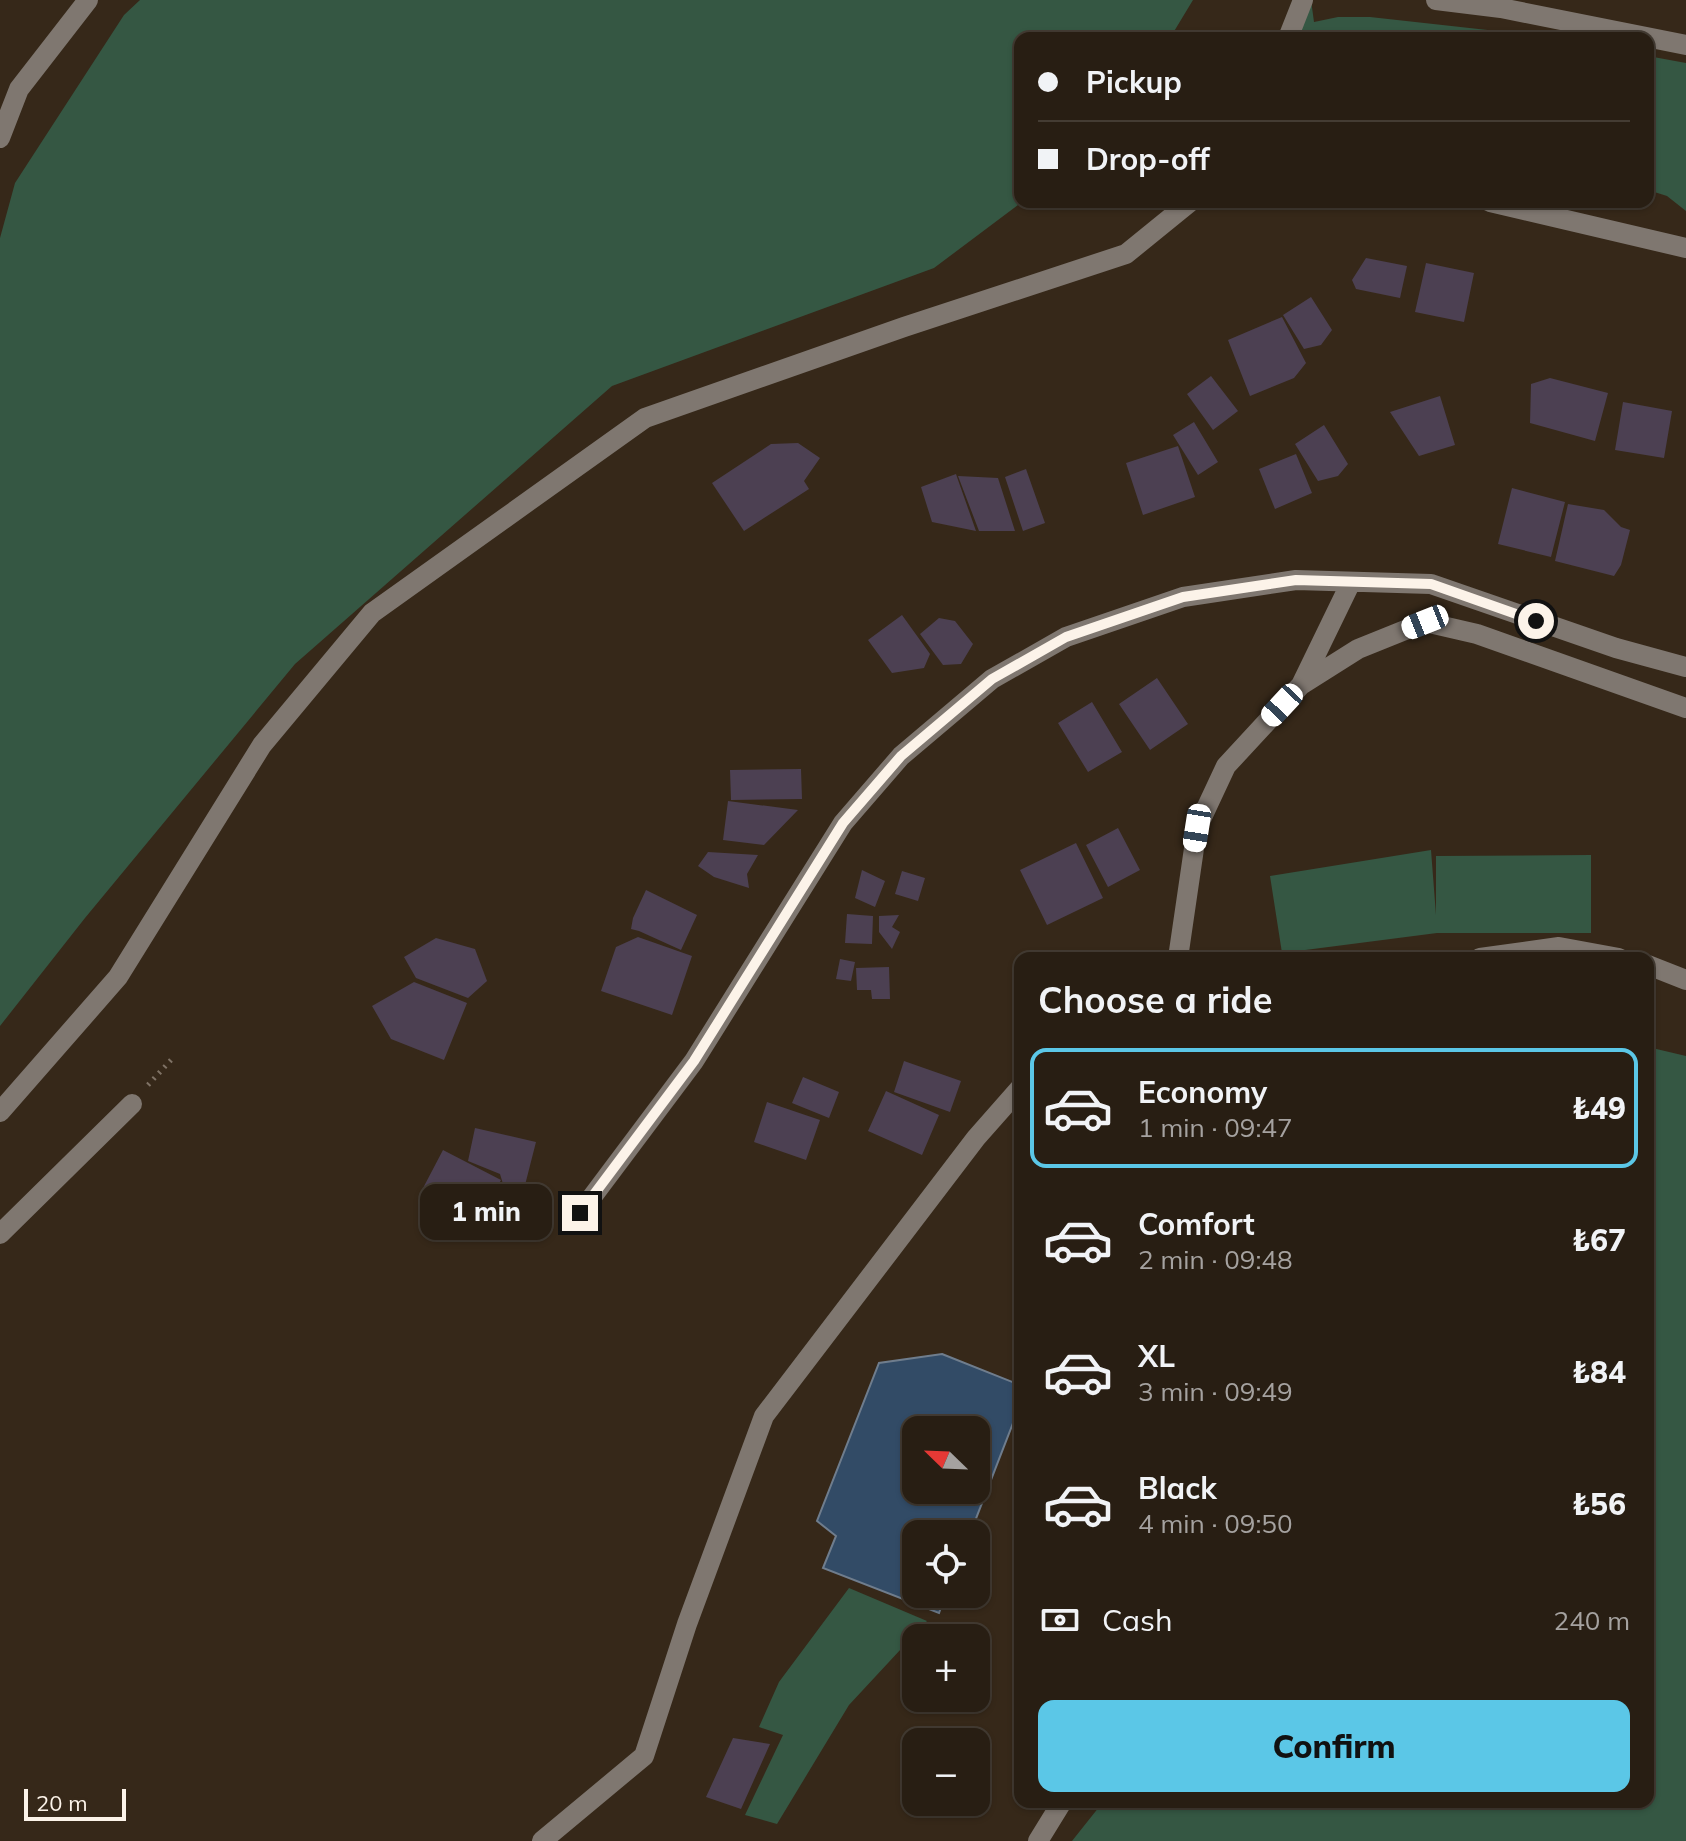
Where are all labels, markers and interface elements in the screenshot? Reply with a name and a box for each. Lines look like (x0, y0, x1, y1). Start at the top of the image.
text: Pickup (1086, 63, 1182, 101)
text: Drop-off (1086, 140, 1210, 178)
car (1398, 602, 1452, 642)
route start (1518, 603, 1554, 639)
car (1257, 679, 1307, 731)
car (1181, 802, 1213, 854)
text: Choose a ride (1038, 977, 1272, 1022)
icon: car (1042, 1072, 1114, 1144)
text: Economy (1138, 1073, 1267, 1111)
text: ₺49 (1572, 1089, 1626, 1127)
text: 1 min · 09:47 (1138, 1111, 1293, 1144)
callout: 1 min (420, 1185, 552, 1241)
text: 1 min (451, 1195, 521, 1228)
route end (562, 1195, 598, 1231)
icon: car (1042, 1204, 1114, 1276)
text: Comfort (1138, 1205, 1255, 1243)
text: ₺67 (1572, 1221, 1626, 1259)
text: 2 min · 09:48 (1138, 1243, 1293, 1276)
icon: car (1042, 1336, 1114, 1408)
text: XL (1138, 1337, 1175, 1375)
text: ₺84 (1572, 1353, 1626, 1391)
text: 3 min · 09:49 (1138, 1375, 1293, 1408)
north arrow (902, 1416, 990, 1504)
map controls (902, 1416, 990, 1816)
icon: car (1042, 1468, 1114, 1540)
text: Black (1138, 1469, 1217, 1507)
text: ₺56 (1572, 1485, 1626, 1523)
text: 4 min · 09:50 (1138, 1507, 1293, 1540)
button: locate (902, 1520, 990, 1608)
icon: cash (1038, 1598, 1082, 1642)
text: Cash (1102, 1601, 1173, 1639)
text: 240 m (1554, 1604, 1630, 1637)
button: + (902, 1624, 990, 1712)
button: Confirm (1038, 1700, 1630, 1792)
button: − (902, 1728, 990, 1816)
scale bar (24, 1785, 126, 1821)
text: 20 m (36, 1789, 87, 1817)

